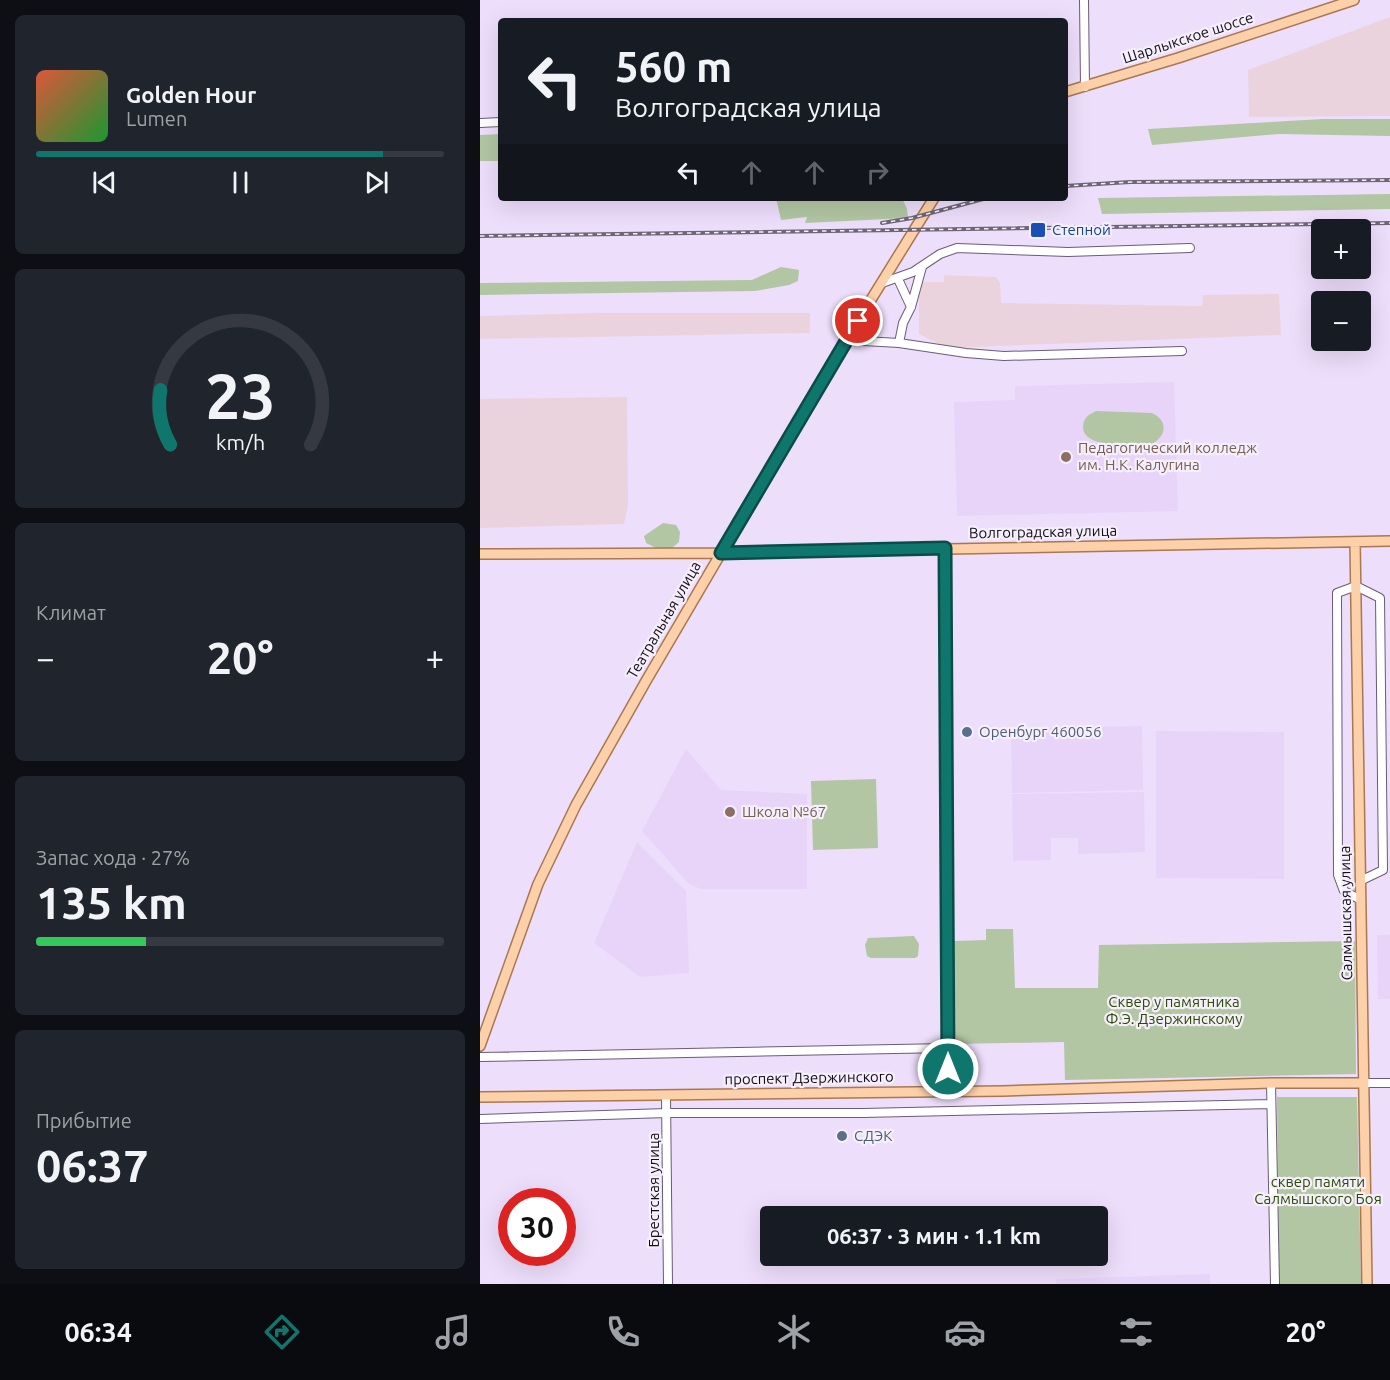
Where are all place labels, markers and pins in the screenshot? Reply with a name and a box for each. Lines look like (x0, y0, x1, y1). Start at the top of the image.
marker: Степной (1029, 221, 1047, 239)
place label: Степной (1052, 221, 1111, 238)
pin (832, 295, 883, 346)
place label: Педагогический колледж им. Н.К. Калугина (1078, 439, 1257, 473)
marker: Педагогический колледж им. Н.К. Калугина (1059, 450, 1073, 464)
place label: Оренбург 460056 (979, 723, 1101, 740)
marker: Оренбург 460056 (960, 725, 974, 739)
place label: Школа №67 (742, 803, 826, 820)
marker: Школа №67 (723, 805, 737, 819)
place label: СДЭК (854, 1127, 892, 1144)
marker: СДЭК (835, 1129, 849, 1143)

